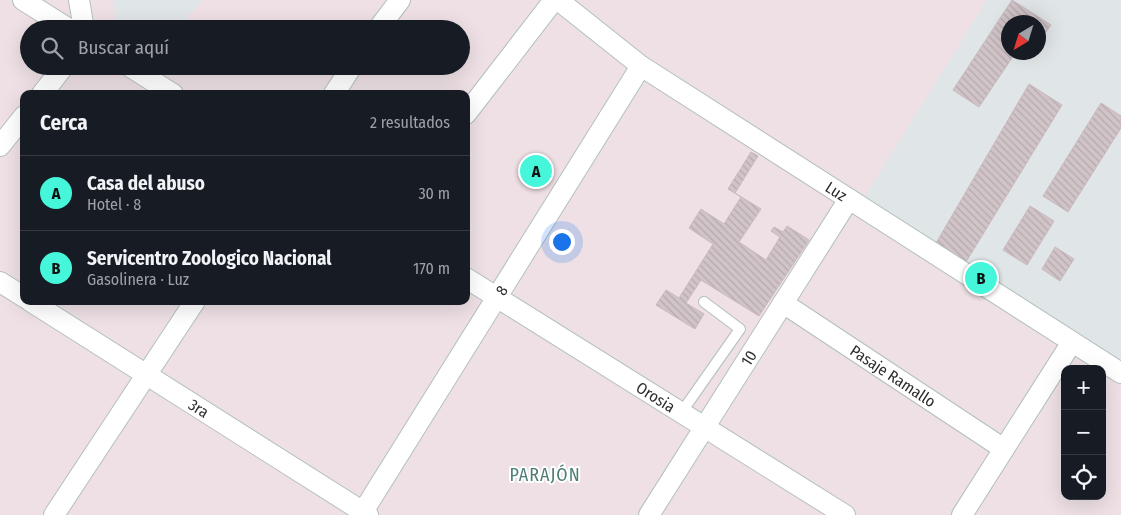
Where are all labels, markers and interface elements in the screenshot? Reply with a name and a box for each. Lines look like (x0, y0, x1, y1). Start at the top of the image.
north arrow (1001, 15, 1046, 60)
search box (20, 20, 470, 75)
icon: search (38, 34, 66, 62)
text: Buscar aquí (78, 36, 169, 59)
text: Cerca (40, 110, 88, 136)
text: 2 resultados (370, 113, 450, 132)
pin: A (520, 152, 552, 190)
text: Casa del abuso (87, 172, 205, 195)
street label: Luz (822, 177, 851, 205)
text: A (52, 184, 60, 203)
text: 30 m (418, 184, 450, 203)
text: Hotel · 8 (87, 195, 141, 214)
your location (549, 229, 575, 255)
text: Servicentro Zoologico Nacional (87, 247, 331, 270)
text: B (52, 259, 60, 278)
text: 170 m (413, 259, 450, 278)
pin: B (965, 259, 997, 297)
text: Gasolinera · Luz (87, 270, 189, 289)
street label: 8 (491, 282, 511, 299)
street label: Pasaje Ramallo (847, 341, 940, 411)
street label: 10 (737, 347, 760, 369)
map controls (1061, 365, 1106, 500)
button: + (1061, 365, 1106, 410)
street label: Orosia (633, 377, 679, 416)
street label: 3ra (185, 395, 213, 421)
button: − (1061, 410, 1106, 455)
button: locate (1061, 455, 1106, 500)
district label: PARAJÓN (509, 464, 581, 486)

